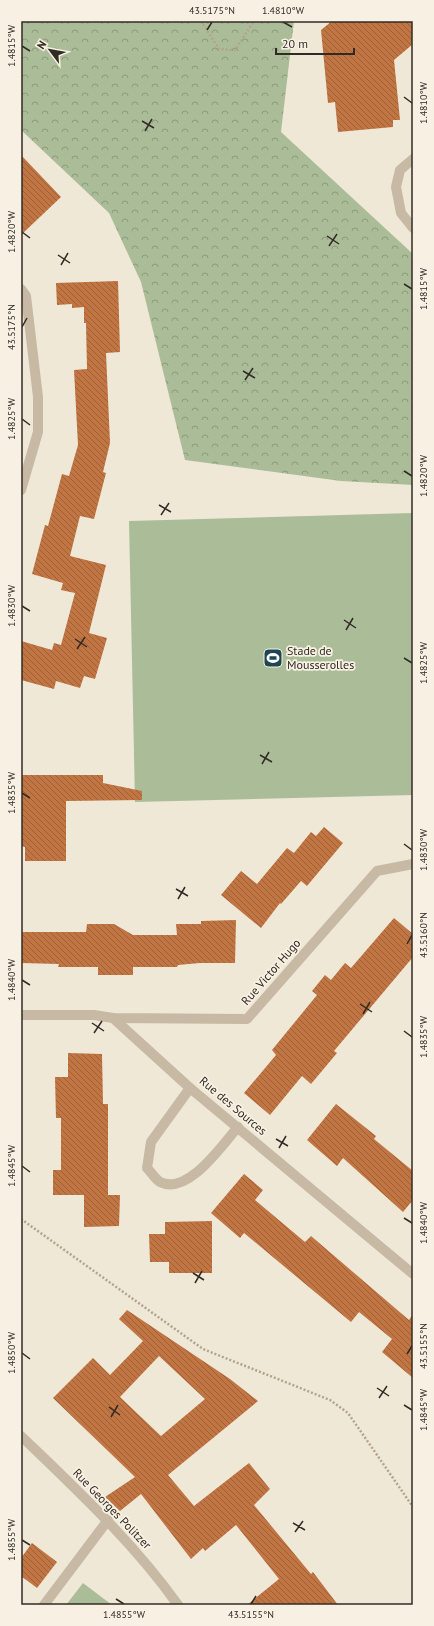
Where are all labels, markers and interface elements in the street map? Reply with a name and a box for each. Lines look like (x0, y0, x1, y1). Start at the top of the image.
text: 43.5175°N (189, 4, 235, 17)
text: 1.4810°W (262, 4, 305, 17)
text: 1.4815°W (5, 24, 18, 67)
north arrow (30, 30, 70, 70)
scale bar (276, 30, 354, 56)
text: 20 m (282, 36, 308, 51)
text: N (34, 38, 49, 51)
text: 1.4810°W (417, 81, 430, 124)
text: 1.4820°W (5, 210, 18, 253)
text: 1.4815°W (417, 267, 430, 310)
text: 43.5175°N (5, 304, 18, 350)
text: 1.4825°W (5, 397, 18, 440)
text: 1.4820°W (417, 454, 430, 497)
text: 1.4830°W (5, 584, 18, 627)
text: 1.4825°W (417, 641, 430, 684)
place label: Stade de Mousserolles (287, 643, 354, 672)
sports icon: Stade de Mousserolles (262, 647, 284, 669)
text: 1.4835°W (5, 771, 18, 814)
text: 1.4830°W (417, 828, 430, 871)
text: 43.5160°N (417, 912, 430, 958)
street label: Rue Victor Hugo (238, 935, 303, 1008)
text: 1.4840°W (5, 958, 18, 1001)
text: 1.4835°W (417, 1015, 430, 1058)
street label: Rue des Sources (197, 1073, 270, 1138)
text: 1.4845°W (5, 1144, 18, 1187)
text: 1.4840°W (417, 1201, 430, 1244)
text: 43.5155°N (417, 1323, 430, 1369)
text: 1.4850°W (5, 1331, 18, 1374)
text: 1.4845°W (417, 1388, 430, 1431)
street label: Rue Georges Politzer (70, 1465, 155, 1552)
text: 1.4855°W (5, 1518, 18, 1561)
text: 1.4855°W (103, 1608, 146, 1621)
text: 43.5155°N (228, 1608, 274, 1621)

